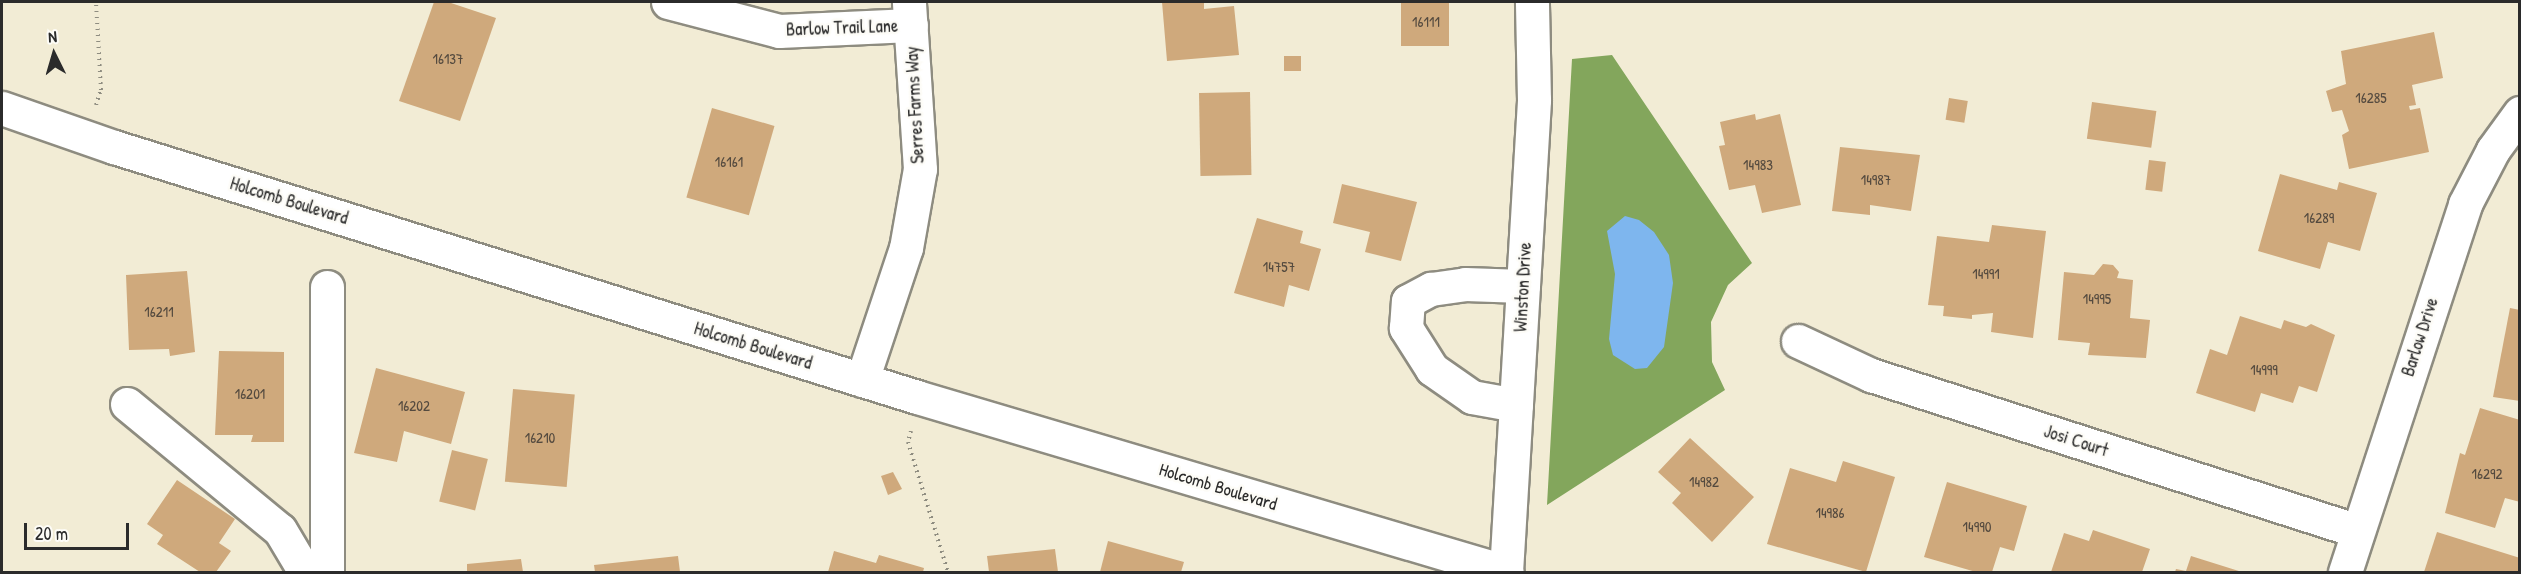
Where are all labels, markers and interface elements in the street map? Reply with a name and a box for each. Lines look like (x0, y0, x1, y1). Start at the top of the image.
house number: 16111 (1412, 13, 1440, 31)
street label: Barlow Trail Lane (786, 15, 898, 41)
north arrow (24, 24, 84, 84)
text: N (47, 25, 58, 47)
street label: Serres Farms Way (901, 46, 929, 164)
house number: 16137 (432, 50, 464, 68)
house number: 16285 (2355, 89, 2387, 107)
house number: 16161 (715, 153, 743, 171)
house number: 14983 (1743, 156, 1773, 174)
house number: 14987 (1861, 171, 1891, 189)
street label: Holcomb Boulevard (227, 173, 351, 229)
house number: 16289 (2304, 209, 2334, 227)
street label: Winston Drive (1510, 242, 1536, 332)
house number: 14757 (1263, 258, 1295, 276)
house number: 14991 (1972, 265, 2000, 283)
house number: 14995 (2083, 290, 2111, 308)
street label: Barlow Drive (2397, 295, 2443, 379)
house number: 16211 (144, 303, 174, 321)
street label: Holcomb Boulevard (691, 318, 815, 374)
house number: 14999 (2250, 361, 2278, 379)
house number: 16201 (235, 385, 265, 403)
house number: 16202 (398, 397, 430, 415)
street label: Josi Court (2041, 420, 2111, 462)
house number: 16210 (525, 429, 555, 447)
street label: Holcomb Boulevard (1156, 459, 1280, 515)
house number: 16292 (2472, 465, 2502, 483)
house number: 14982 (1689, 473, 1719, 491)
house number: 14986 (1815, 504, 1845, 522)
scale bar (27, 511, 132, 549)
house number: 14990 (1963, 518, 1991, 536)
text: 20 m (35, 521, 68, 546)

